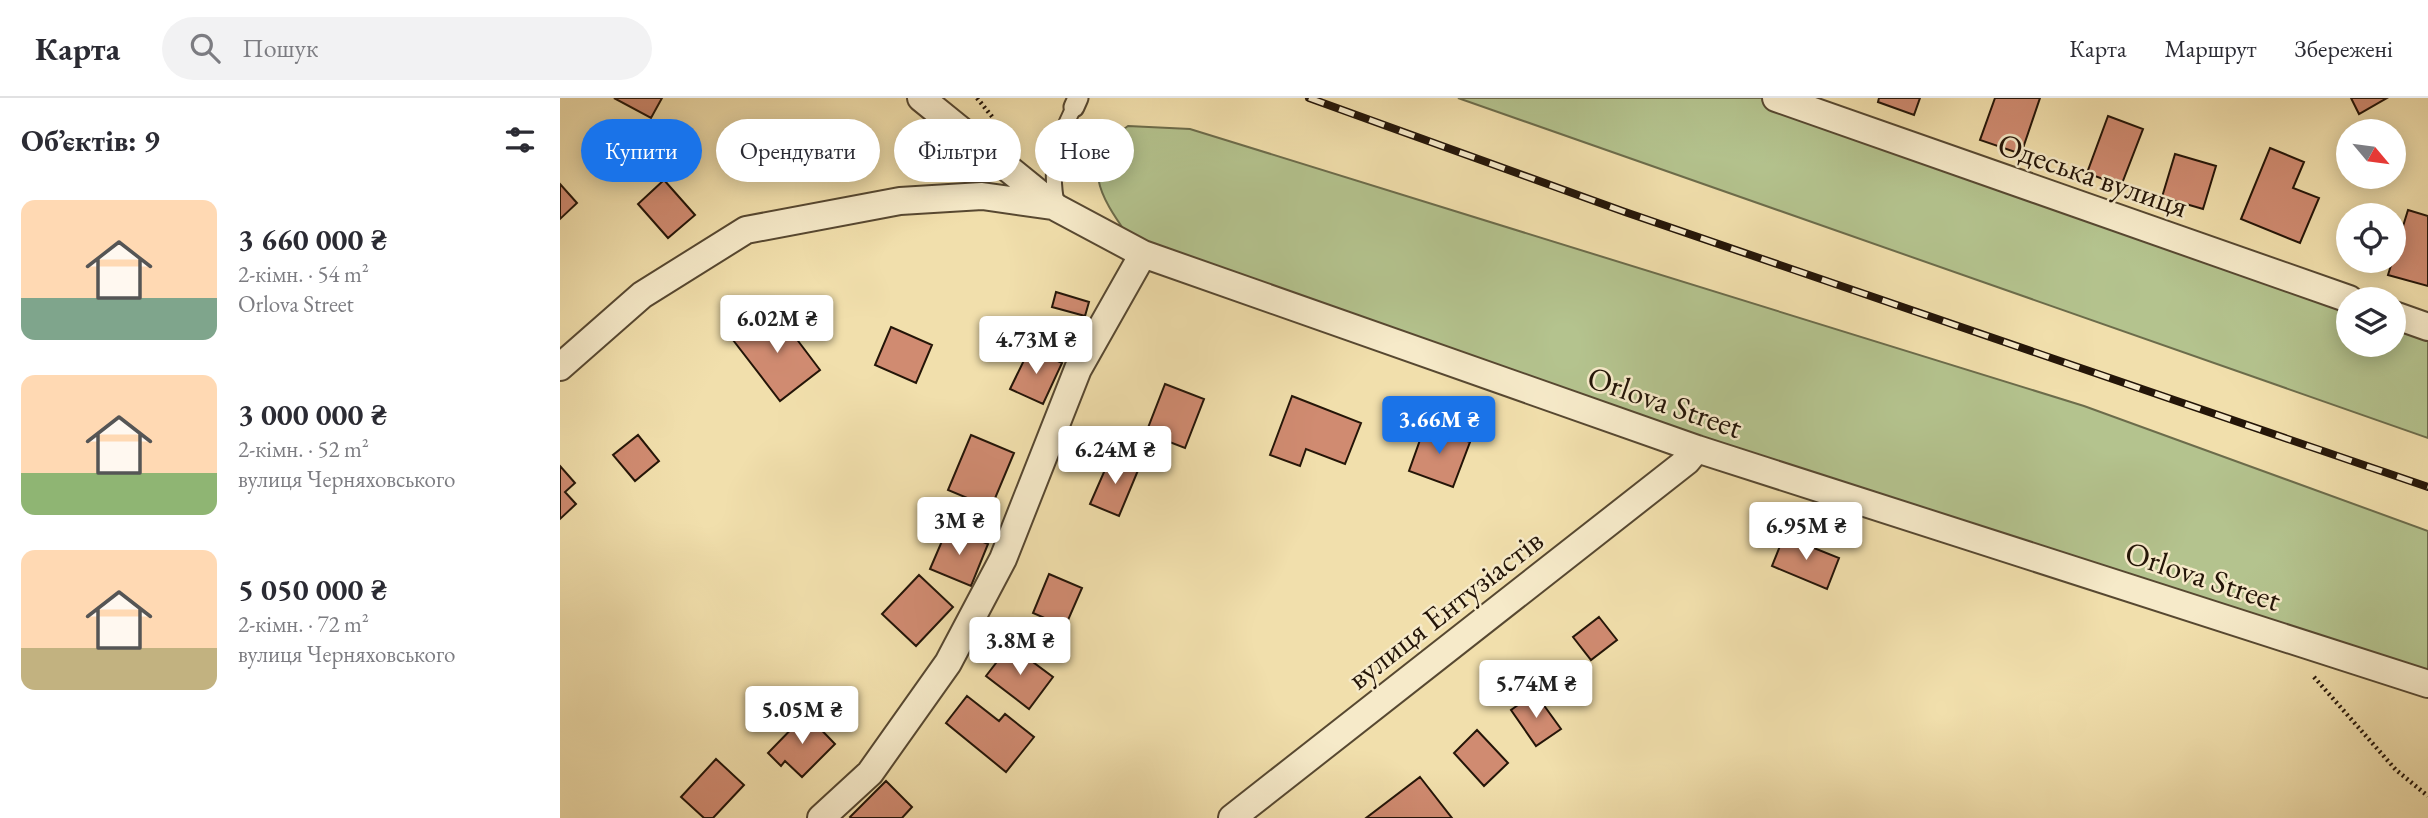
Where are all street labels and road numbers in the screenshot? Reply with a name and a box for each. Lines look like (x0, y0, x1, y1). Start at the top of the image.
street label: Одеська вулиця (1992, 123, 2194, 227)
street label: Orlova Street (1582, 356, 1748, 448)
street label: вулиця Ентузіастів (1338, 519, 1552, 699)
street label: Orlova Street (2120, 531, 2286, 621)

